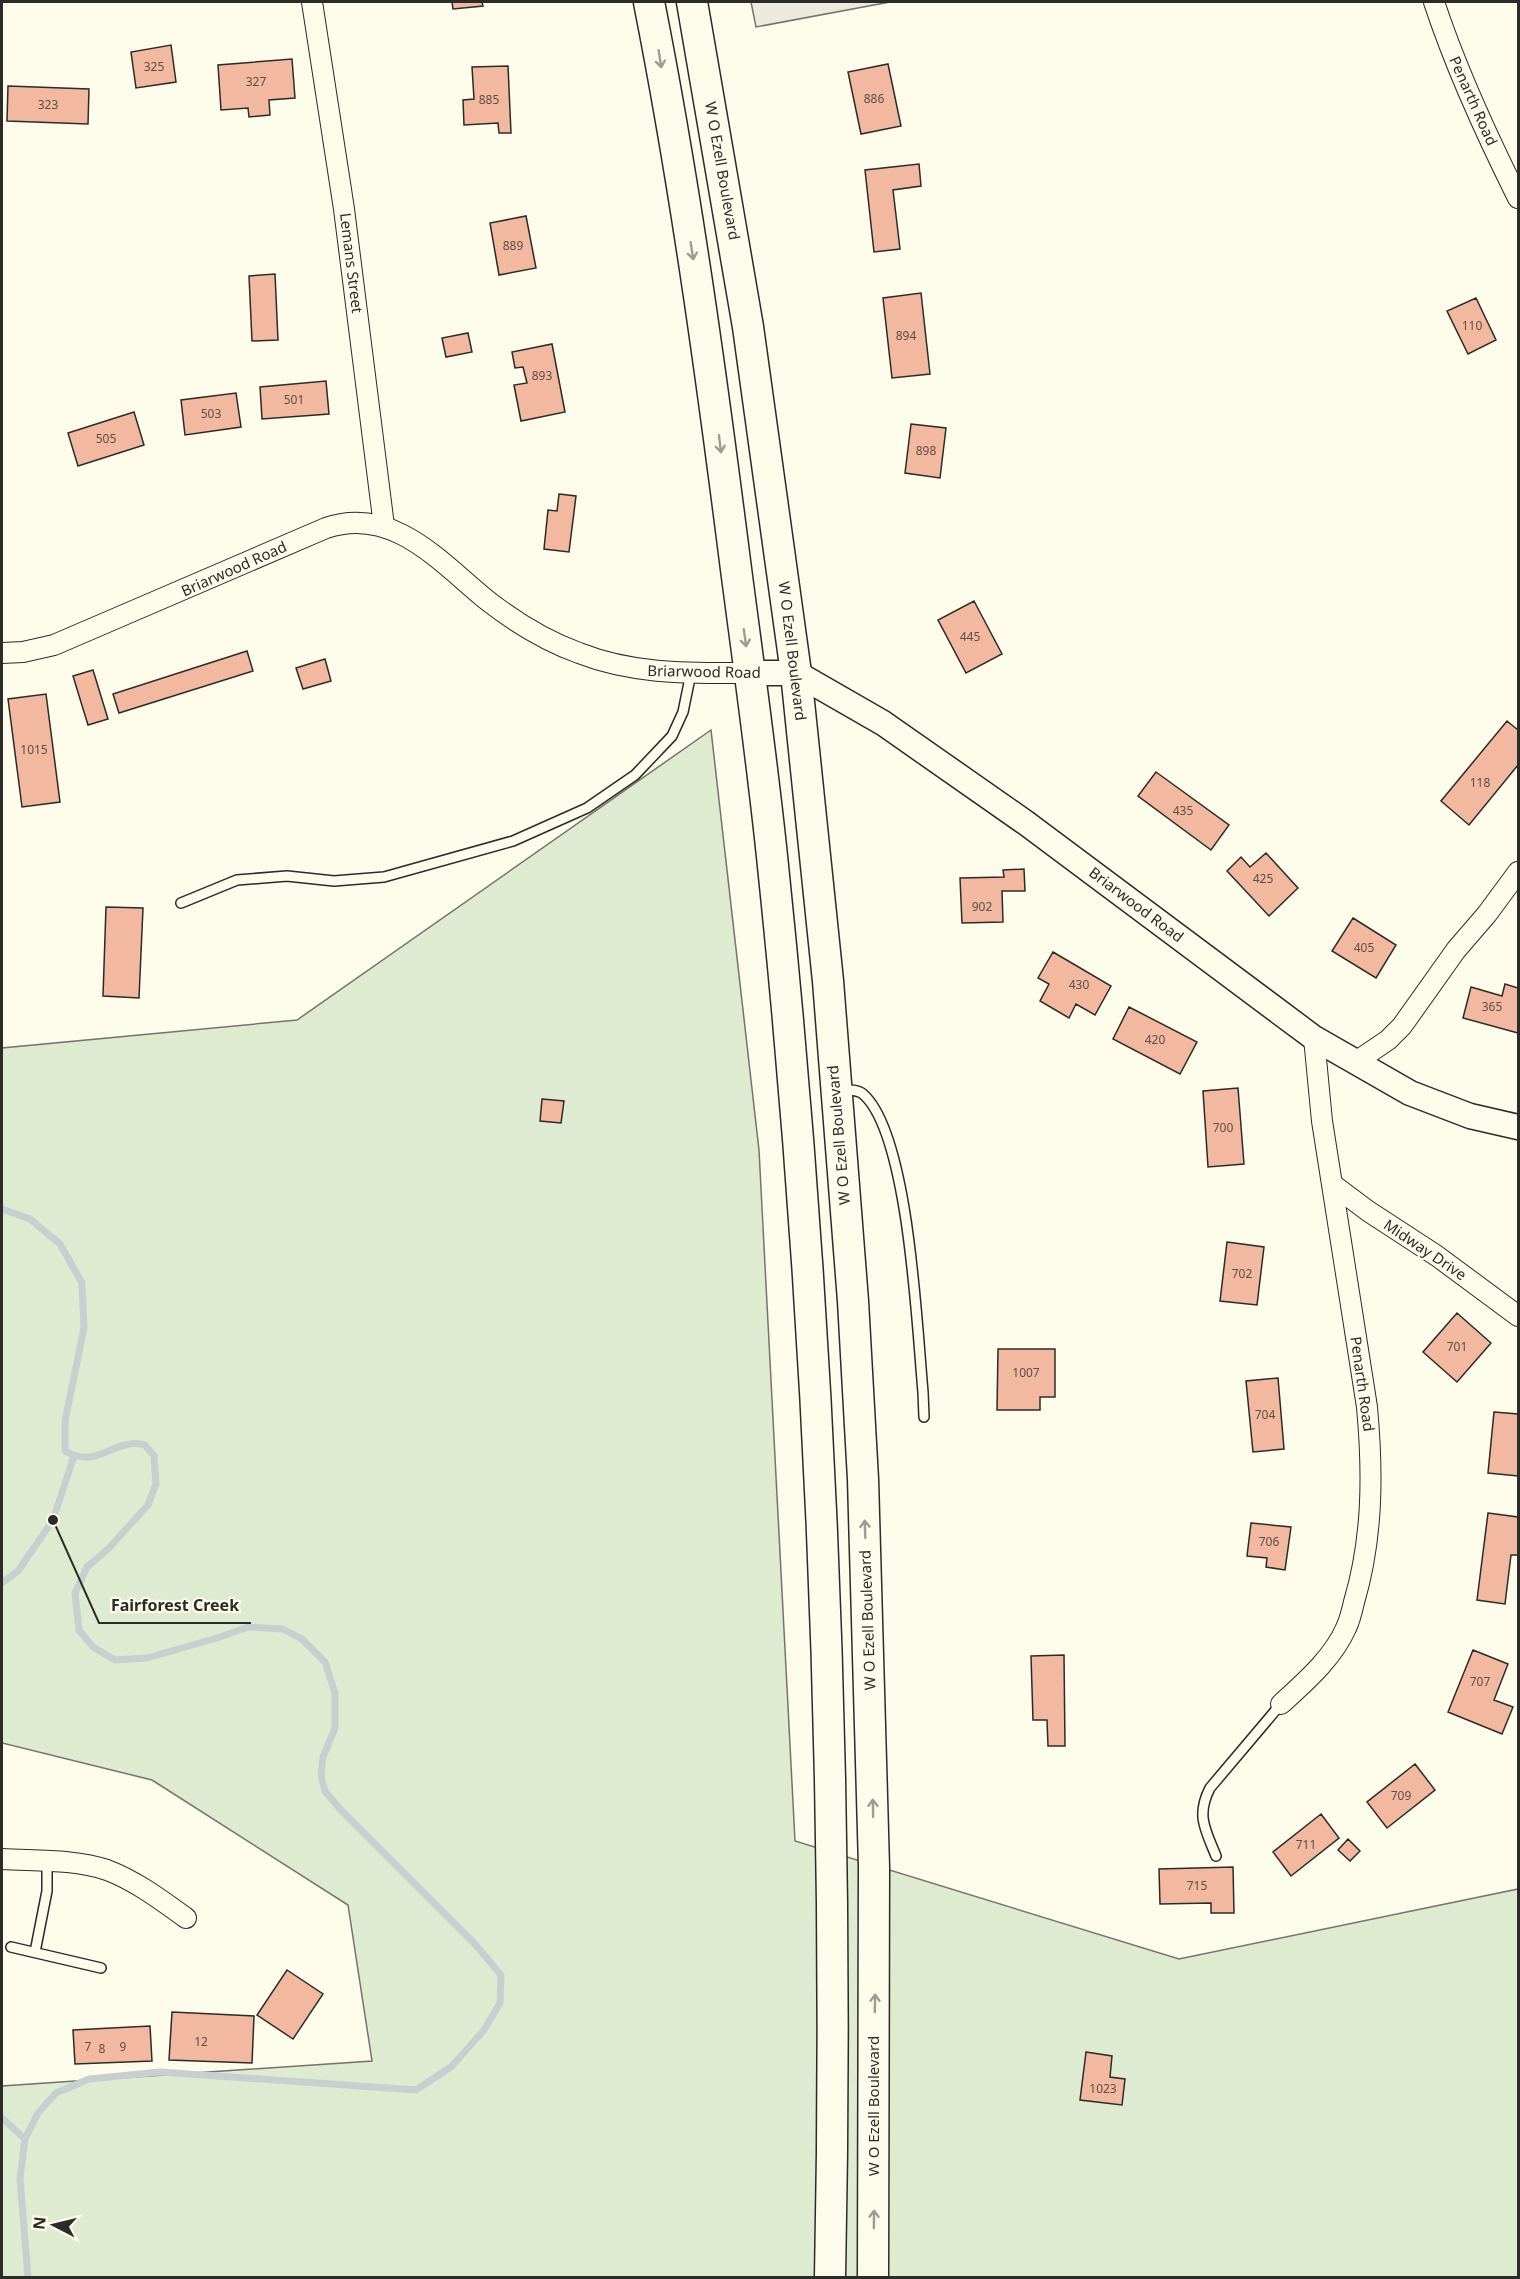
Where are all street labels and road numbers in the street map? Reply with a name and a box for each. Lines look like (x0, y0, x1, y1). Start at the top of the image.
street label: Penarth Road (1445, 53, 1503, 149)
street label: W O Ezell Boulevard (701, 100, 745, 242)
street label: Lemans Street (336, 212, 368, 315)
street label: Briarwood Road (178, 536, 290, 600)
street label: W O Ezell Boulevard (775, 580, 811, 722)
street label: Briarwood Road (647, 660, 761, 682)
street label: Briarwood Road (1085, 862, 1188, 946)
street label: W O Ezell Boulevard (822, 1064, 854, 1206)
street label: Midway Drive (1380, 1214, 1471, 1284)
street label: Penarth Road (1346, 1335, 1380, 1433)
street label: W O Ezell Boulevard (855, 1550, 879, 1690)
street label: W O Ezell Boulevard (863, 2036, 883, 2176)

